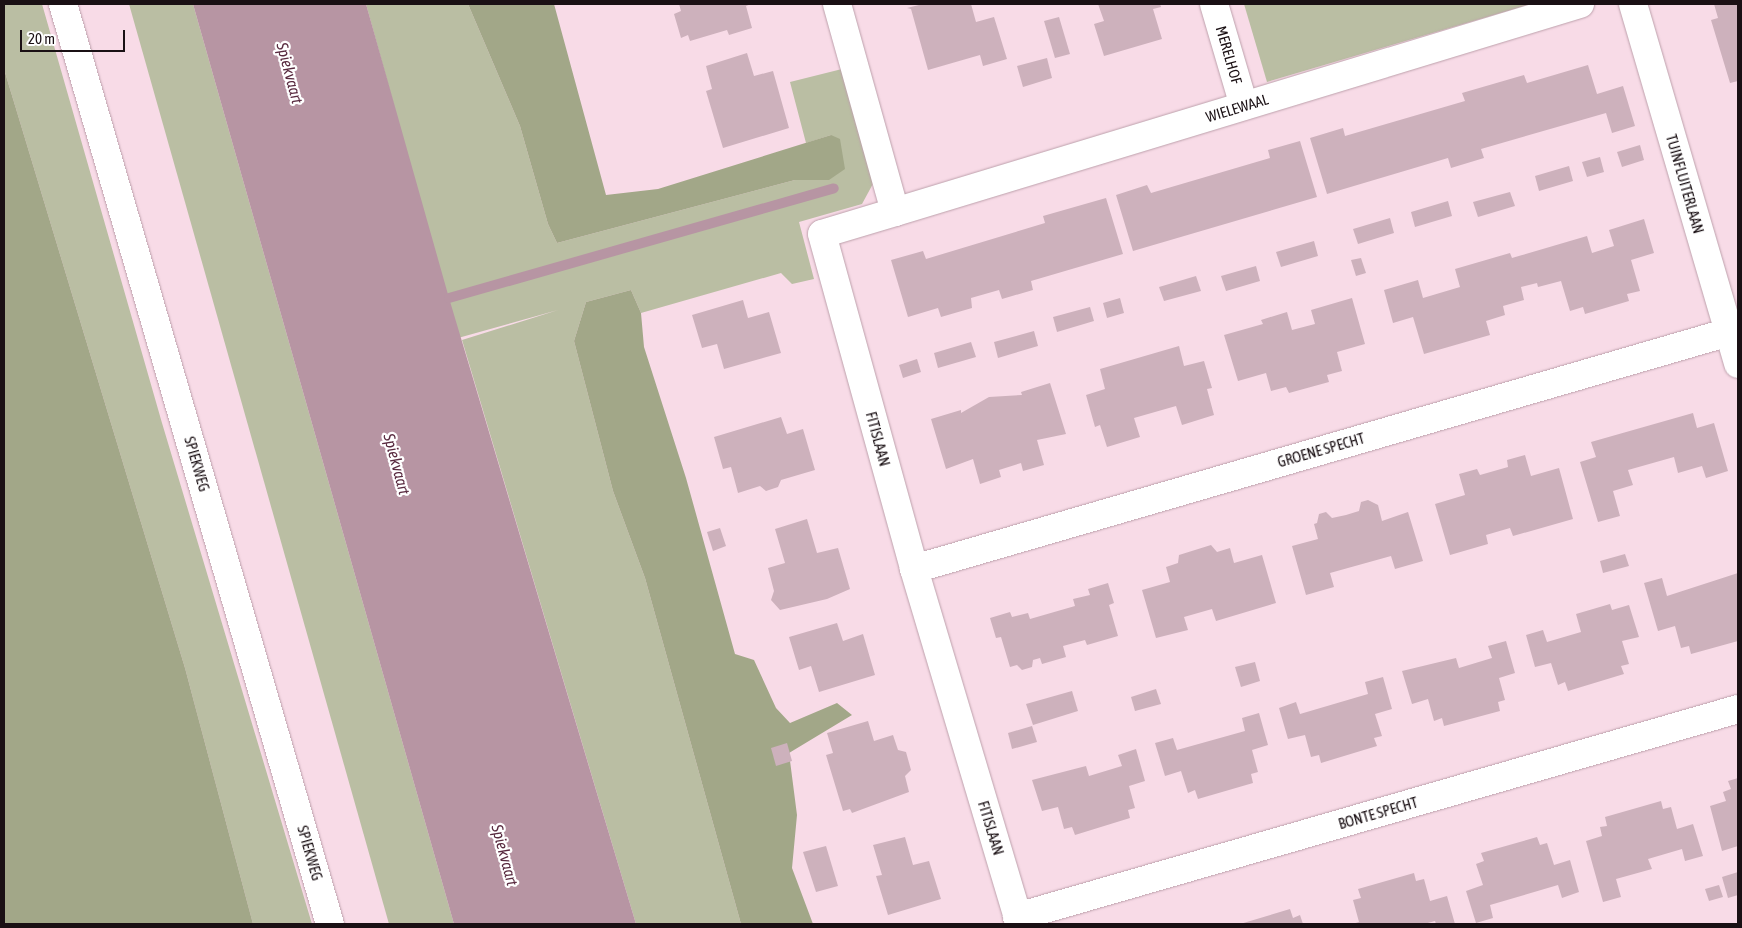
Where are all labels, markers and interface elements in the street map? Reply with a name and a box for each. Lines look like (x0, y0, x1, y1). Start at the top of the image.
scale bar (22, 20, 128, 52)
street label: MERELHOF (1212, 24, 1246, 86)
text: 20 m (28, 30, 55, 47)
water label: Spiekvaart (273, 40, 307, 106)
street label: WIELEWAAL (1204, 90, 1270, 126)
street label: TUINFLUITERLAAN (1662, 132, 1708, 236)
street label: FITISLAAN (862, 410, 894, 468)
street label: GROENE SPECHT (1275, 429, 1367, 471)
water label: Spiekvaart (380, 431, 414, 497)
street label: SPIEKWEG (181, 434, 213, 494)
street label: BONTE SPECHT (1336, 793, 1420, 833)
street label: FITISLAAN (974, 799, 1008, 857)
water label: Spiekvaart (488, 822, 522, 888)
street label: SPIEKWEG (294, 823, 326, 883)

